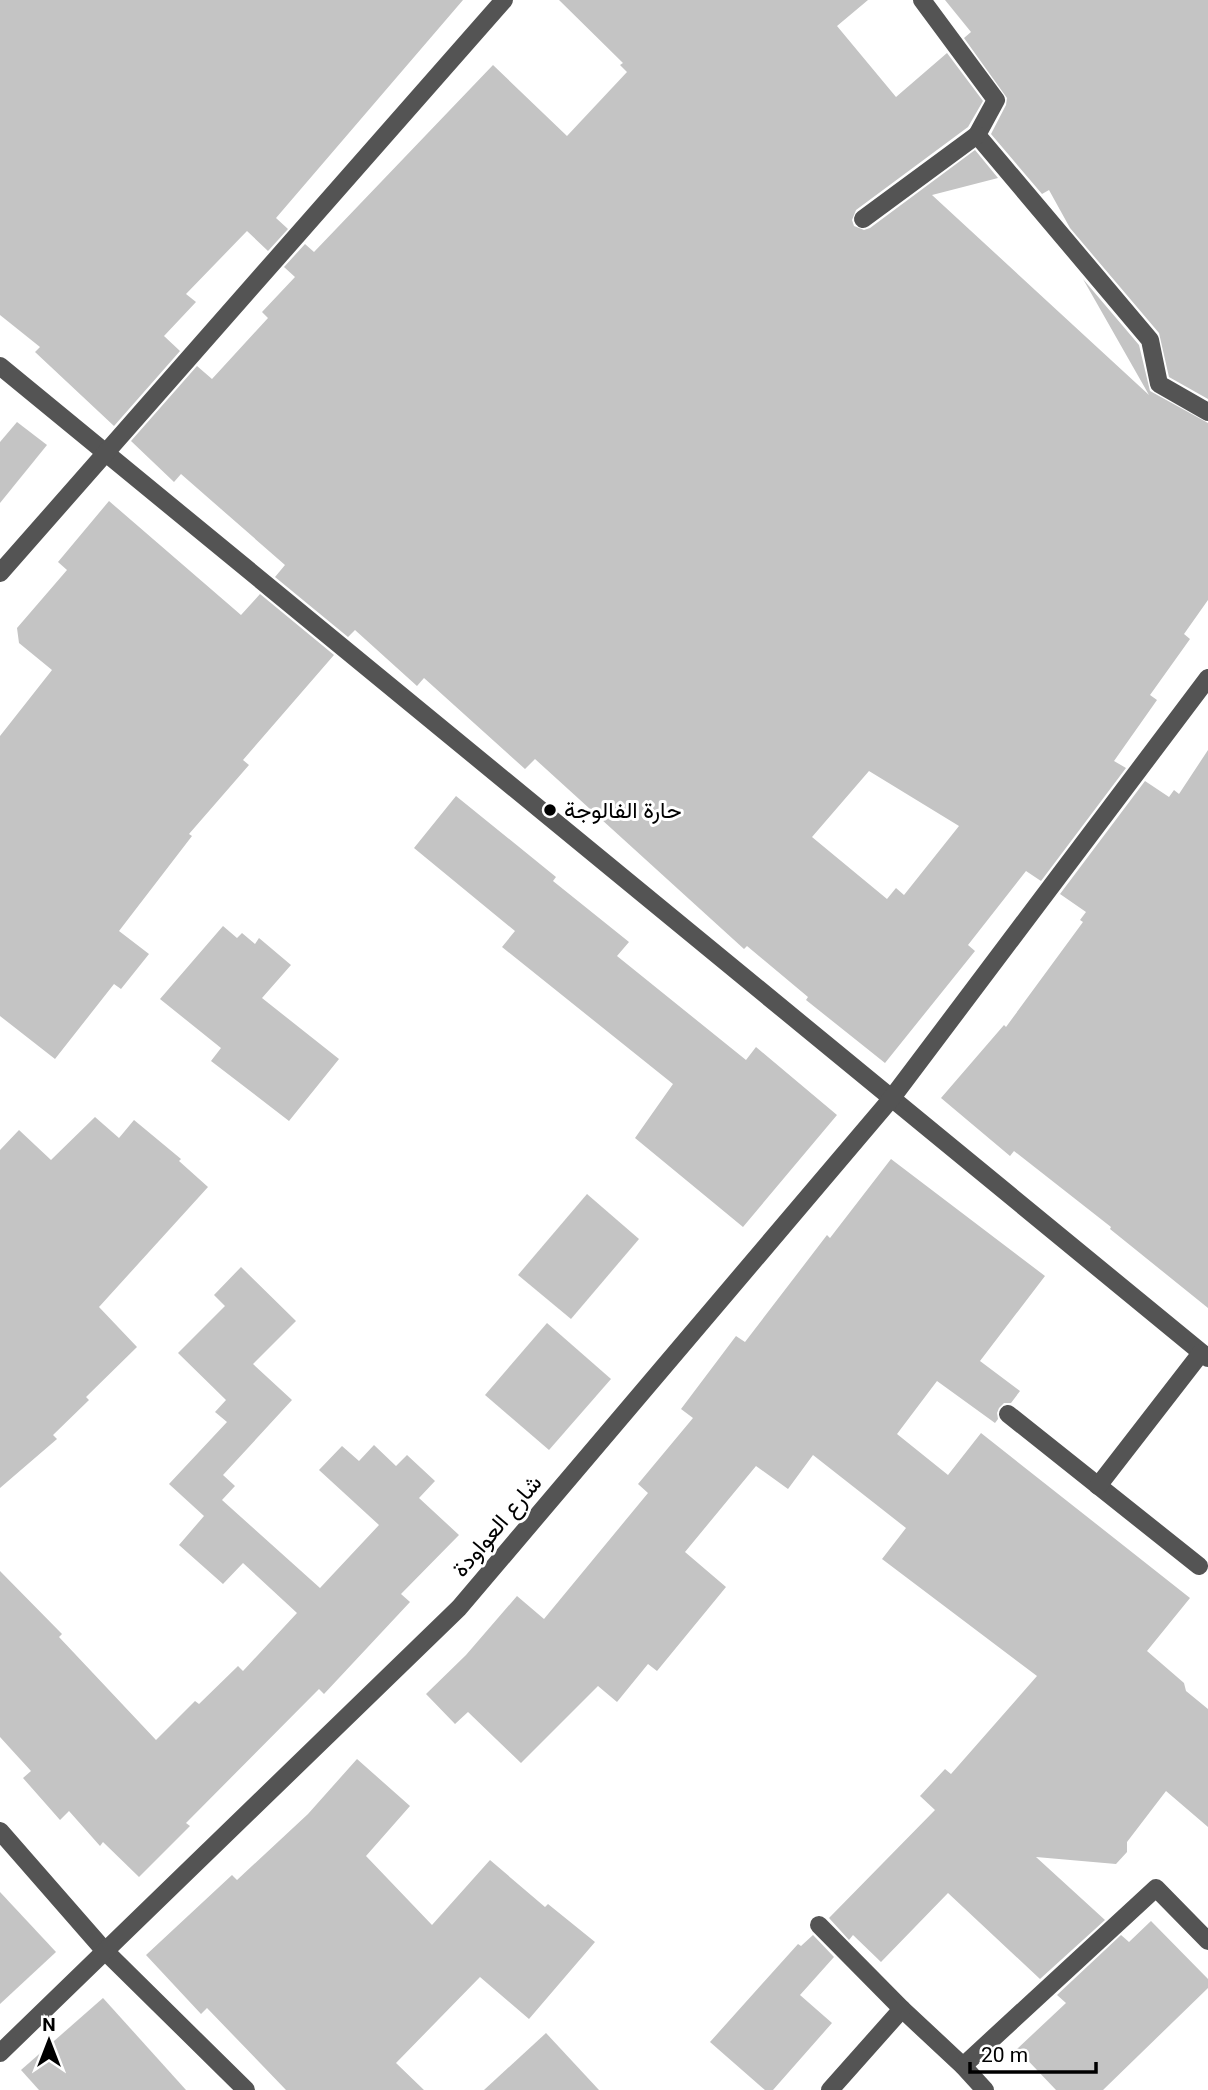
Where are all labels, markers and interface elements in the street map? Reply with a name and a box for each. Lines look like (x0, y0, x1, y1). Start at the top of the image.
place label: حارة الفالوجة (564, 797, 682, 825)
marker: حارة الفالوجة (542, 802, 558, 818)
street label: شارع العواودة (447, 1470, 549, 1584)
north arrow (14, 2006, 84, 2076)
text: N (42, 2013, 56, 2036)
scale bar (970, 2030, 1096, 2074)
text: 20 m (981, 2043, 1028, 2067)

